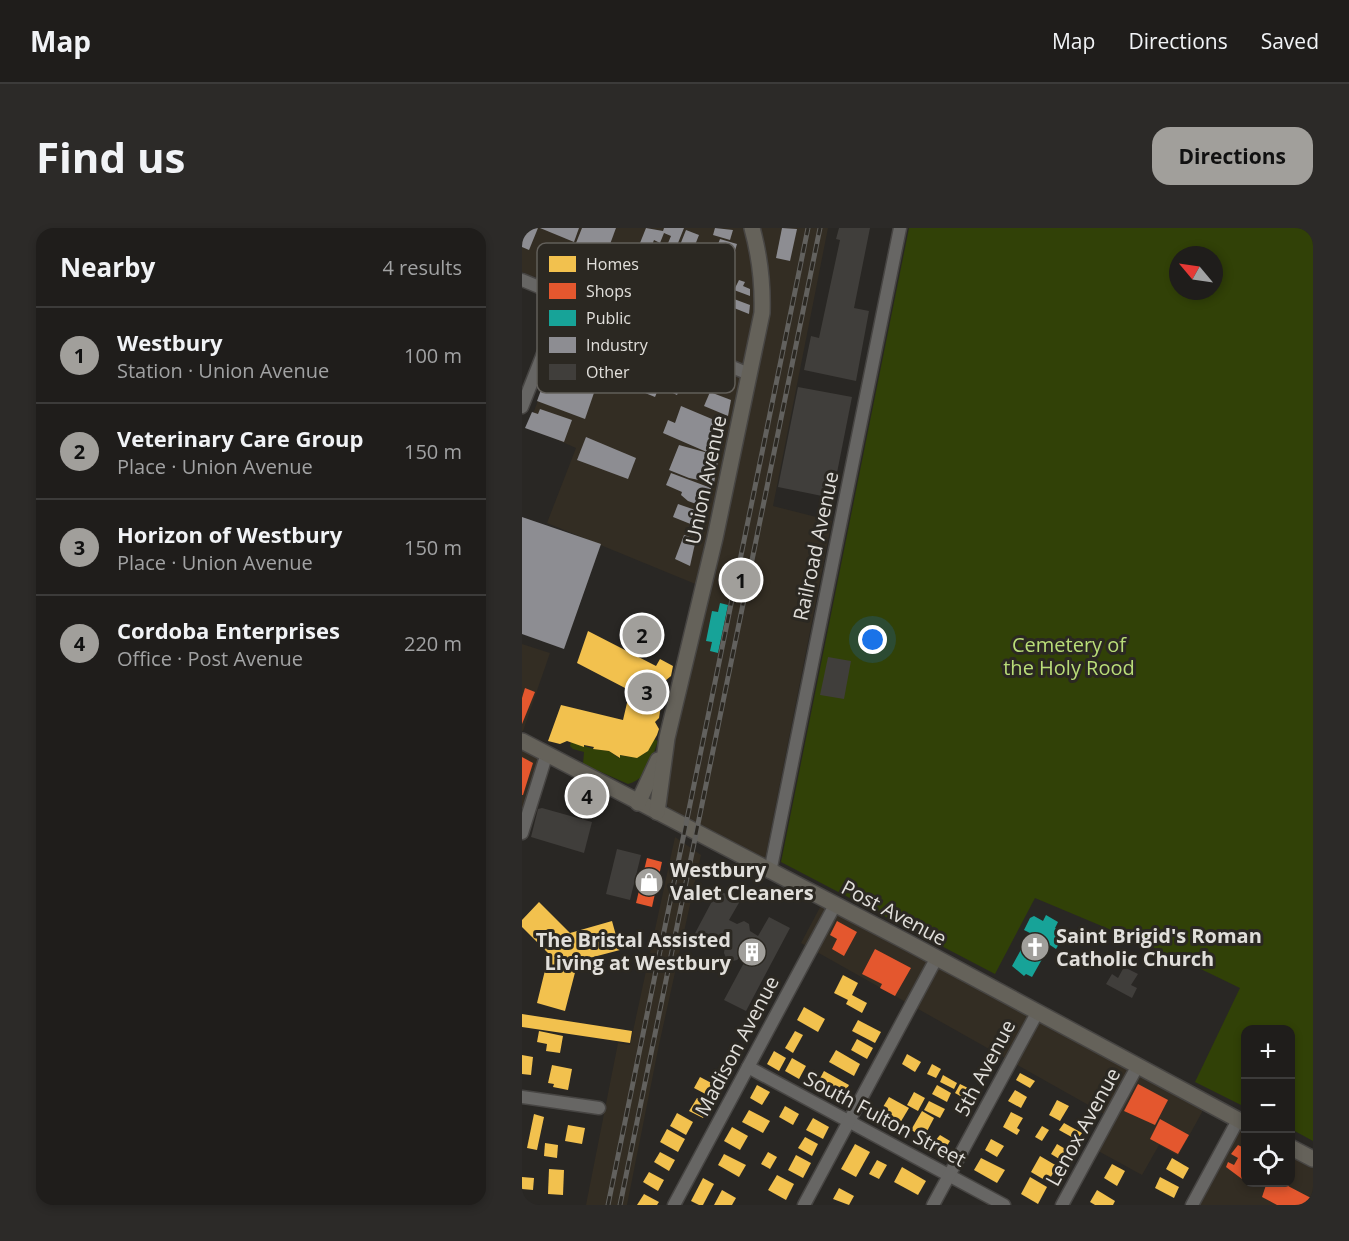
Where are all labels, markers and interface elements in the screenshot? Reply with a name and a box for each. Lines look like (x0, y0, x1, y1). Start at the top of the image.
text: Map (30, 22, 91, 60)
text: Map (1052, 27, 1095, 55)
text: Directions (1128, 27, 1228, 55)
text: Saved (1261, 27, 1319, 55)
button: Directions (1152, 127, 1313, 185)
text: Find us (36, 128, 185, 185)
legend (537, 243, 735, 393)
north arrow (1169, 246, 1223, 300)
text: Nearby (60, 249, 155, 285)
text: Homes (586, 253, 639, 275)
text: 4 results (382, 254, 462, 281)
text: Shops (586, 280, 632, 302)
text: Public (586, 307, 631, 329)
text: Westbury (117, 327, 223, 357)
text: Industry (586, 334, 649, 356)
text: 1 (74, 342, 85, 369)
text: 100 m (404, 342, 462, 369)
text: Station · Union Avenue (117, 357, 329, 384)
text: Other (586, 361, 630, 383)
street label: Union Avenue (679, 413, 732, 547)
text: Veterinary Care Group (117, 423, 363, 453)
text: 2 (74, 438, 85, 465)
text: 150 m (404, 438, 462, 465)
text: Place · Union Avenue (117, 453, 313, 480)
street label: Railroad Avenue (787, 469, 845, 623)
text: Horizon of Westbury (117, 519, 342, 549)
text: 3 (74, 534, 85, 561)
text: 150 m (404, 534, 462, 561)
text: Place · Union Avenue (117, 549, 313, 576)
pin: 1 (722, 558, 760, 602)
pin: 2 (622, 612, 662, 658)
text: Cordoba Enterprises (117, 615, 340, 645)
your location (858, 625, 887, 654)
text: 4 (74, 630, 85, 657)
text: 220 m (404, 630, 462, 657)
park label: Cemetery of the Holy Rood (1003, 631, 1135, 681)
text: Office · Post Avenue (117, 645, 303, 672)
pin: 3 (628, 670, 666, 714)
pin: 4 (568, 774, 606, 818)
place label: Westbury Valet Cleaners (670, 856, 814, 906)
shop icon: Westbury Valet Cleaners (633, 866, 665, 898)
street label: Post Avenue (837, 874, 952, 952)
place label: Saint Brigid's Roman Catholic Church (1056, 922, 1262, 972)
place label: The Bristal Assisted Living at Westbury (536, 926, 732, 976)
church icon: Saint Brigid's Roman Catholic Church (1019, 931, 1051, 963)
building icon: The Bristal Assisted Living at Westbury (736, 936, 768, 968)
street label: Madison Avenue (688, 971, 785, 1121)
street label: 5th Avenue (948, 1015, 1021, 1121)
map controls (1241, 1025, 1295, 1187)
button: + (1241, 1025, 1295, 1079)
street label: Lenox Avenue (1039, 1063, 1126, 1191)
street label: South Fulton Street (799, 1064, 971, 1173)
button: − (1241, 1079, 1295, 1133)
button: locate (1241, 1133, 1295, 1187)

